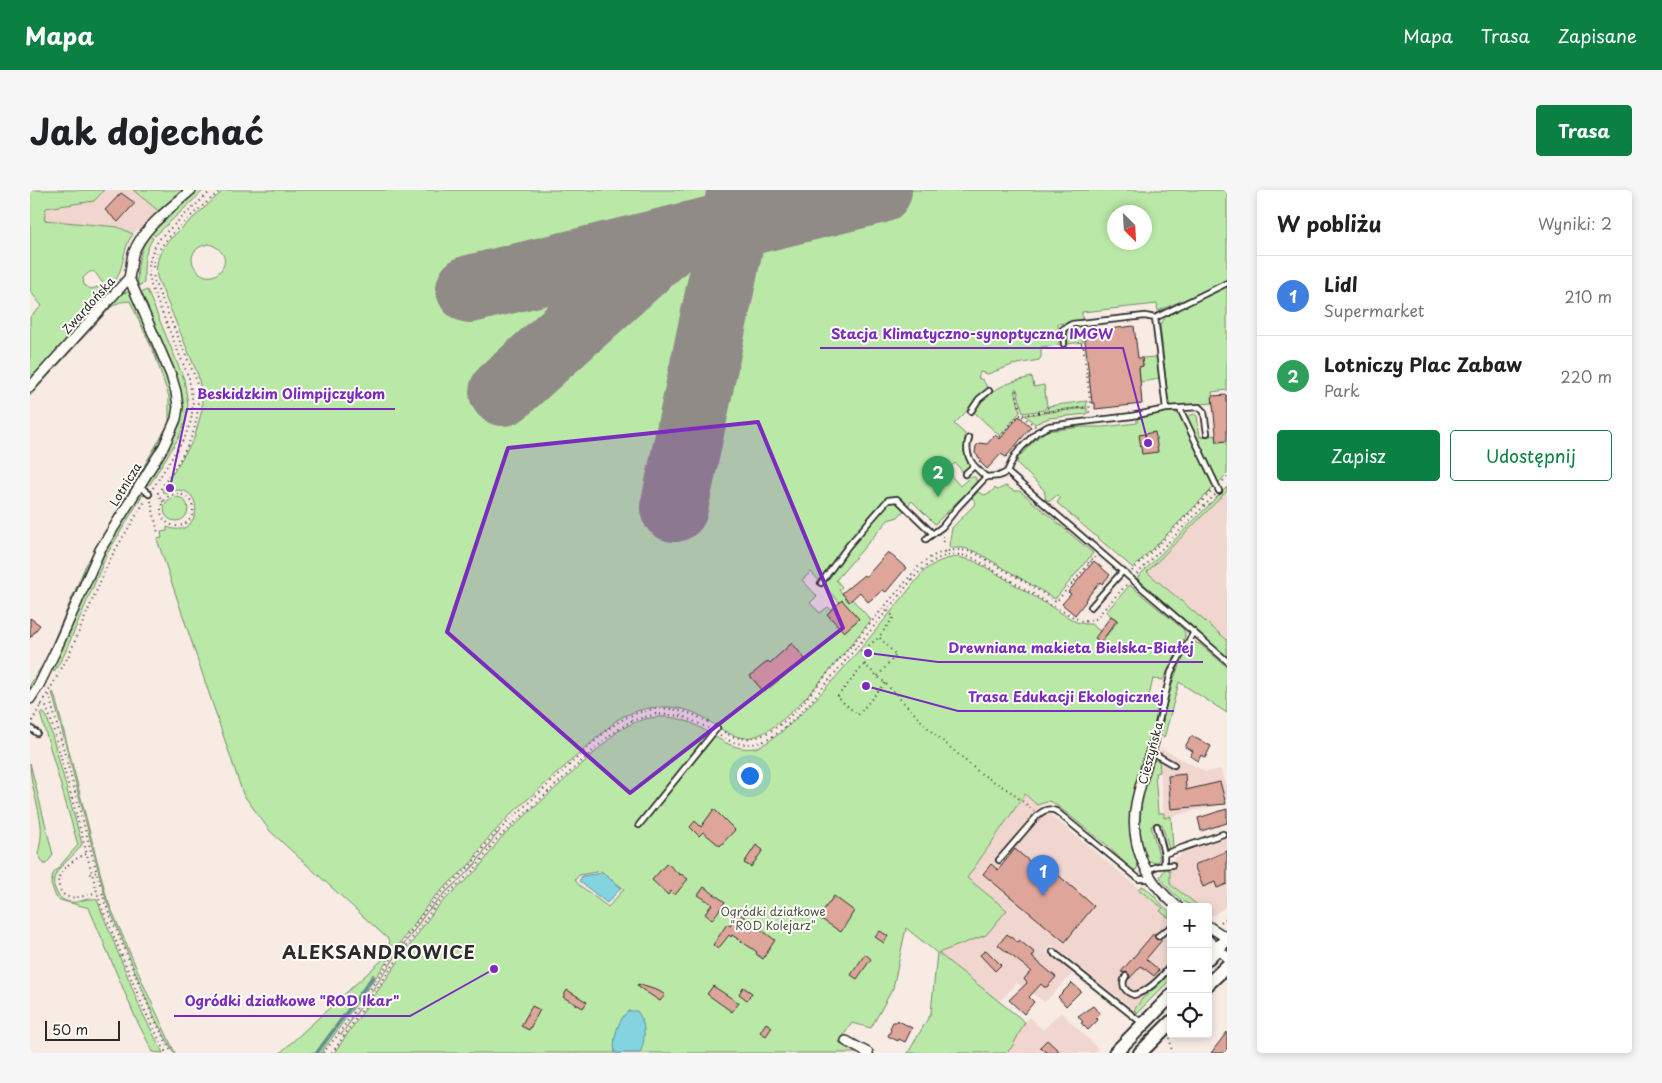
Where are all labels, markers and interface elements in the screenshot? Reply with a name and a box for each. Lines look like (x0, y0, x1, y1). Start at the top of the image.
text: Mapa (25, 17, 94, 53)
text: Mapa (1403, 22, 1453, 49)
text: Trasa (1481, 22, 1530, 49)
text: Zapisane (1558, 22, 1637, 49)
text: Jak dojechać (30, 104, 264, 157)
button: Trasa (1536, 105, 1632, 156)
north arrow (1107, 205, 1152, 250)
text: W pobliżu (1277, 207, 1382, 239)
text: Wyniki: 2 (1538, 211, 1612, 235)
text: Lidl (1324, 270, 1358, 298)
street label: Zwardońska (57, 272, 119, 338)
text: 1 (1289, 284, 1297, 308)
text: 210 m (1564, 284, 1612, 308)
text: Supermarket (1324, 298, 1424, 322)
callout: Stacja Klimatyczno-synoptyczna IMGW (820, 319, 1123, 348)
text: Stacja Klimatyczno-synoptyczna IMGW (831, 323, 1114, 344)
text: Lotniczy Plac Zabaw (1324, 350, 1522, 378)
text: 2 (1287, 364, 1299, 388)
text: 220 m (1561, 364, 1612, 388)
text: Park (1324, 378, 1360, 402)
callout: Beskidzkim Olimpijczykom (187, 380, 395, 409)
text: Beskidzkim Olimpijczykom (197, 383, 385, 404)
button: Zapisz (1277, 430, 1440, 481)
button: Udostępnij (1450, 430, 1612, 481)
pin: 2 (922, 456, 954, 497)
street label: Lotnicza (105, 458, 146, 509)
callout: Drewniana makieta Bielska-Białej (938, 633, 1203, 662)
text: Drewniana makieta Bielska-Białej (948, 637, 1194, 658)
callout: Trasa Edukacji Ekologicznej (958, 682, 1174, 711)
text: Trasa Edukacji Ekologicznej (968, 686, 1164, 707)
street label: Cieszyńska (1133, 719, 1167, 786)
your location (737, 763, 763, 789)
pin: 1 (1027, 855, 1059, 896)
park label: Ogródki działkowe "ROD Kolejarz" (720, 902, 826, 934)
map controls (1167, 903, 1212, 1038)
button: + (1167, 903, 1212, 948)
district label: ALEKSANDROWICE (282, 938, 476, 965)
button: − (1167, 948, 1212, 993)
callout: Ogródki działkowe "ROD Ikar" (174, 987, 410, 1016)
text: Ogródki działkowe "ROD Ikar" (185, 990, 399, 1011)
button: locate (1167, 993, 1212, 1038)
scale bar (45, 1018, 120, 1041)
text: 50 m (52, 1019, 88, 1040)

